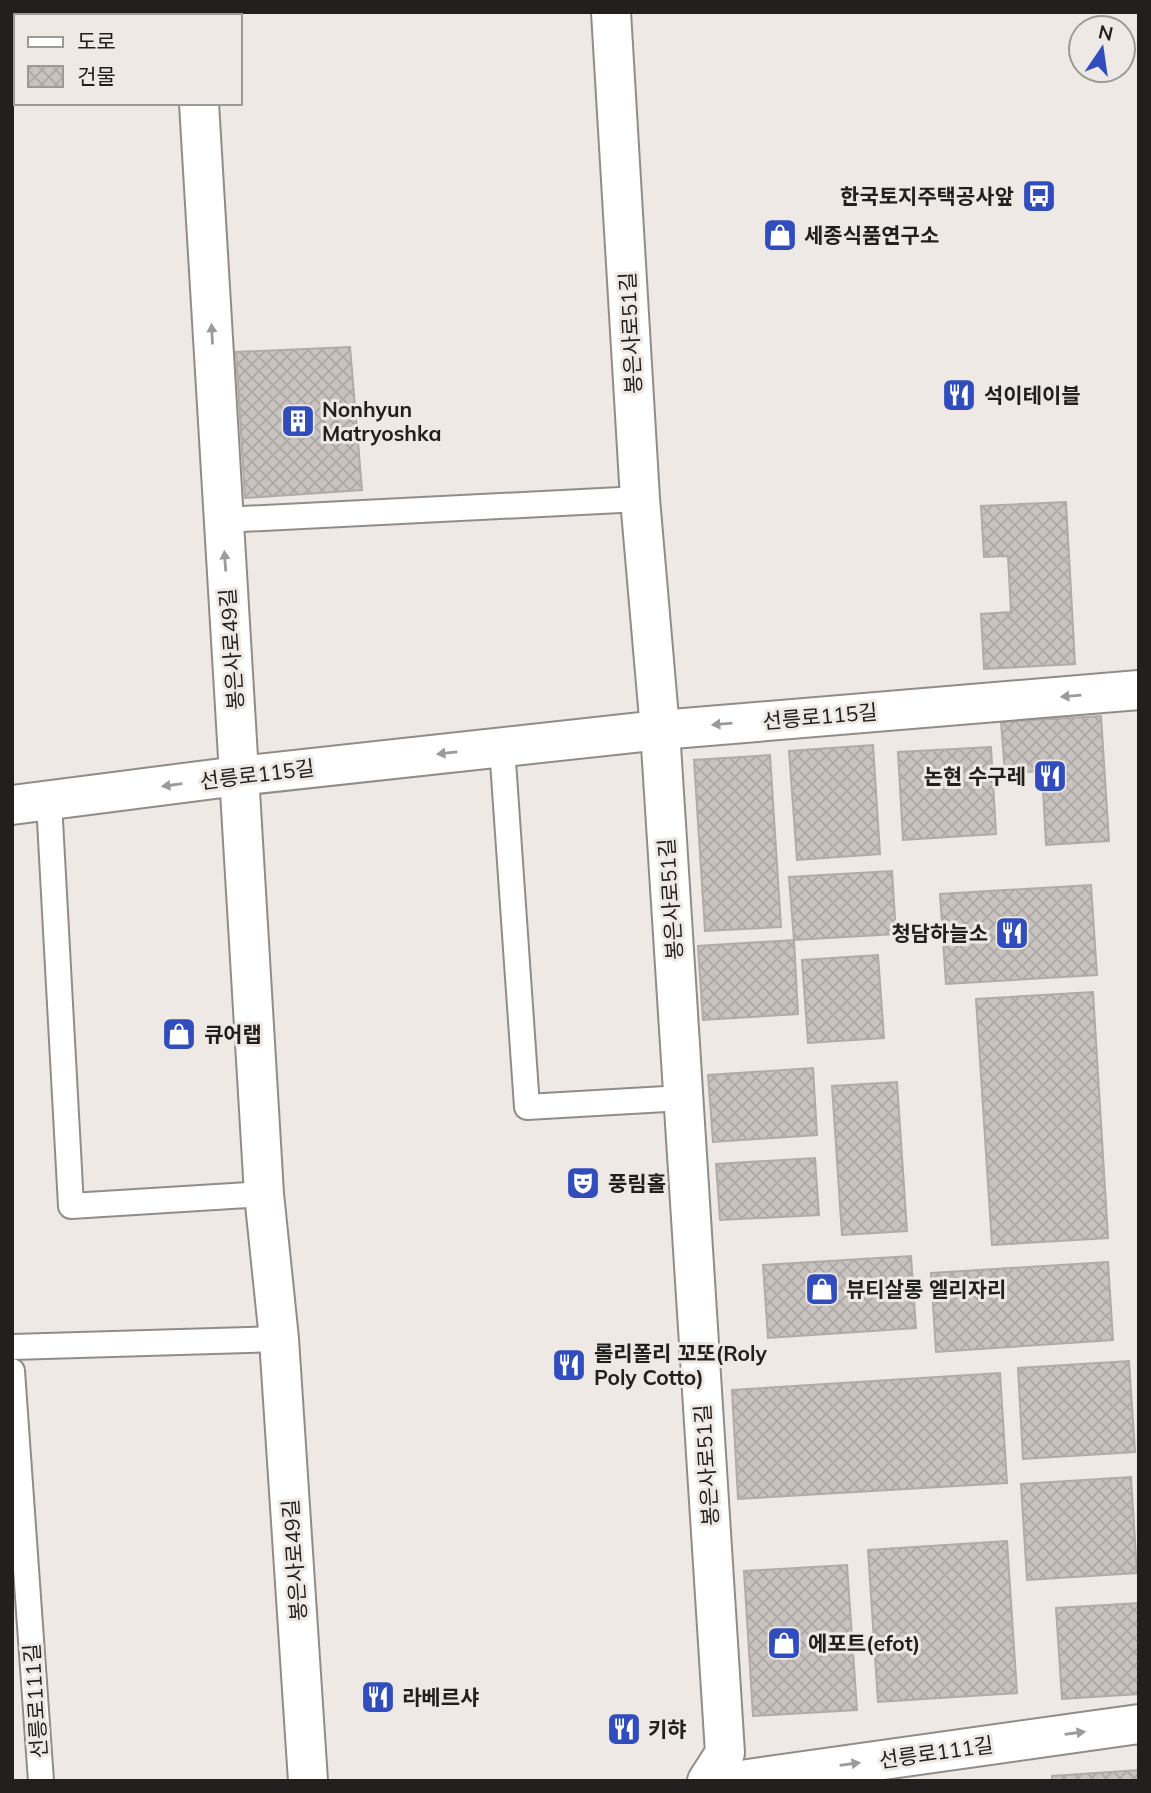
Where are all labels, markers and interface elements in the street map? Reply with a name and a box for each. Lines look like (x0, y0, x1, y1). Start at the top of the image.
legend (14, 14, 242, 105)
north arrow (1067, 14, 1137, 84)
text: N (1096, 19, 1116, 46)
text: 도로 (77, 28, 116, 54)
text: 건물 (77, 63, 116, 89)
bus stop icon: 한국토지주택공사앞 (1020, 177, 1058, 215)
place label: 한국토지주택공사앞 (840, 183, 1014, 209)
shop icon: 세종식품연구소 (761, 216, 799, 254)
place label: 세종식품연구소 (804, 222, 939, 248)
street label: 봉은사로51길 (614, 271, 646, 395)
one-way arrow (206, 323, 217, 345)
restaurant icon: 석이테이블 (940, 376, 978, 414)
place label: 석이테이블 (984, 382, 1081, 408)
place label: Nonhyun Matryoshka (322, 396, 441, 446)
building icon: Nonhyun Matryoshka (279, 402, 317, 440)
one-way arrow (219, 550, 230, 572)
street label: 봉은사로49길 (214, 587, 248, 711)
one-way arrow (1060, 691, 1082, 702)
street label: 선릉로115길 (762, 698, 878, 734)
one-way arrow (711, 719, 733, 730)
one-way arrow (436, 748, 458, 759)
street label: 선릉로115길 (198, 754, 316, 794)
restaurant icon: 논현 수구레 (1031, 757, 1069, 795)
place label: 논현 수구레 (924, 763, 1026, 789)
one-way arrow (161, 779, 183, 790)
street label: 봉은사로51길 (653, 837, 687, 961)
restaurant icon: 청담하늘소 (993, 914, 1031, 952)
place label: 청담하늘소 (891, 920, 988, 946)
shop icon: 큐어랩 (160, 1015, 198, 1053)
place label: 큐어랩 (204, 1021, 262, 1047)
theatre icon: 풍림홀 (564, 1164, 602, 1202)
place label: 풍림홀 (608, 1170, 666, 1196)
shop icon: 뷰티살롱 엘리자리 (803, 1270, 841, 1308)
place label: 뷰티살롱 엘리자리 (846, 1276, 1006, 1302)
place label: 롤리폴리 꼬또(Roly Poly Cotto) (594, 1340, 768, 1390)
restaurant icon: 롤리폴리 꼬또(Roly Poly Cotto) (550, 1346, 588, 1384)
street label: 봉은사로51길 (689, 1403, 723, 1527)
street label: 봉은사로49길 (277, 1498, 311, 1622)
shop icon: 에포트(efot) (765, 1624, 803, 1662)
place label: 에포트(efot) (808, 1630, 920, 1656)
street label: 선릉로111길 (18, 1643, 52, 1759)
restaurant icon: 라베르샤 (359, 1678, 397, 1716)
place label: 라베르샤 (402, 1684, 479, 1710)
restaurant icon: 키햐 (605, 1710, 643, 1748)
place label: 키햐 (648, 1716, 687, 1742)
one-way arrow (1065, 1727, 1087, 1738)
street label: 선릉로111길 (877, 1731, 995, 1773)
one-way arrow (839, 1759, 861, 1770)

